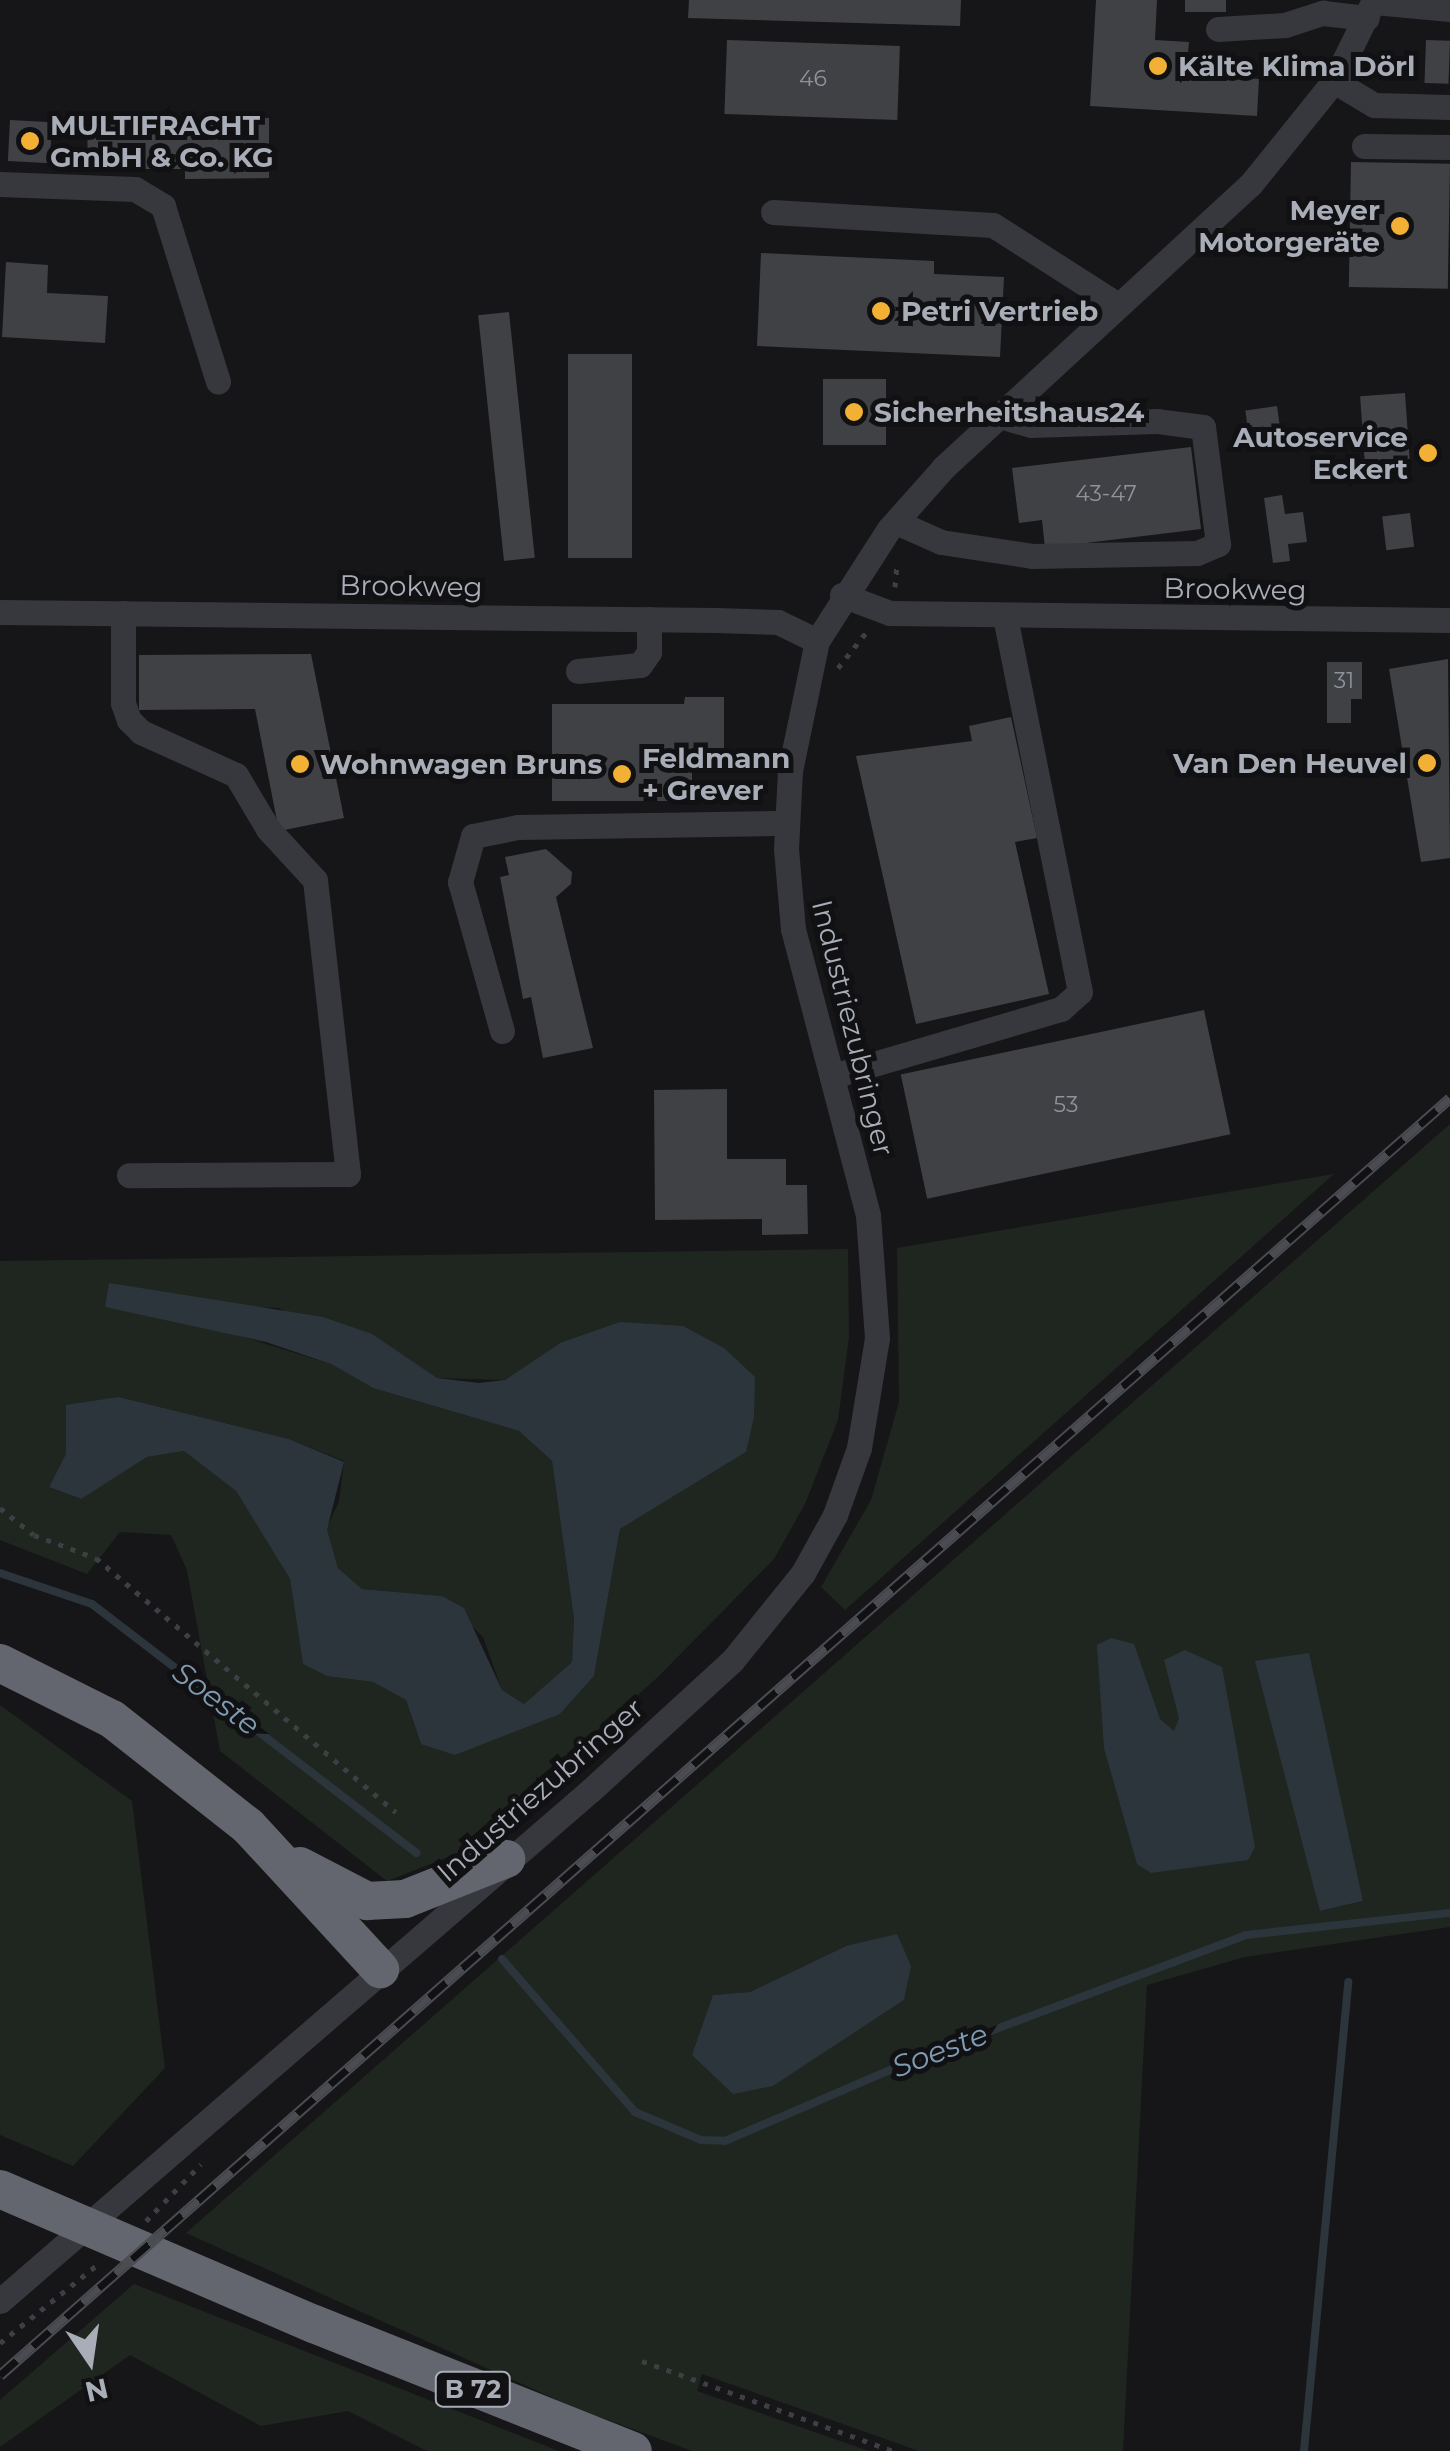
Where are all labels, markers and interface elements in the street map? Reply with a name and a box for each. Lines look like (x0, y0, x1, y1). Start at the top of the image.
place label: Kälte Klima Dörl (1178, 49, 1415, 83)
marker: Kälte Klima Dörl (1147, 55, 1169, 77)
house number: 46 (799, 66, 827, 92)
place label: MULTIFRACHT GmbH & Co. KG (50, 108, 274, 174)
marker: MULTIFRACHT GmbH & Co. KG (19, 130, 41, 152)
place label: Meyer Motorgeräte (1198, 193, 1380, 259)
marker: Meyer Motorgeräte (1389, 215, 1411, 237)
place label: Petri Vertrieb (901, 294, 1098, 328)
marker: Petri Vertrieb (870, 300, 892, 322)
place label: Sicherheitshaus24 (874, 395, 1144, 429)
marker: Sicherheitshaus24 (843, 401, 865, 423)
place label: Autoservice Eckert (1233, 420, 1408, 486)
marker: Autoservice Eckert (1417, 442, 1439, 464)
house number: 43-47 (1075, 481, 1137, 507)
street label: Brookweg (339, 568, 483, 604)
street label: Brookweg (1163, 571, 1307, 607)
house number: 31 (1334, 668, 1354, 694)
place label: Feldmann + Grever (642, 741, 790, 807)
place label: Van Den Heuvel (1173, 746, 1407, 780)
place label: Wohnwagen Bruns (320, 747, 602, 781)
marker: Van Den Heuvel (1416, 752, 1438, 774)
marker: Wohnwagen Bruns (289, 753, 311, 775)
marker: Feldmann + Grever (611, 763, 633, 785)
street label: Industriezubringer (805, 897, 901, 1159)
house number: 53 (1054, 1092, 1078, 1118)
water label: Soeste (165, 1655, 267, 1743)
street label: Industriezubringer (430, 1691, 650, 1889)
water label: Soeste (887, 2016, 993, 2086)
north arrow (40, 2311, 140, 2411)
road number: B 72 (433, 2369, 513, 2409)
text: N (82, 2371, 112, 2409)

